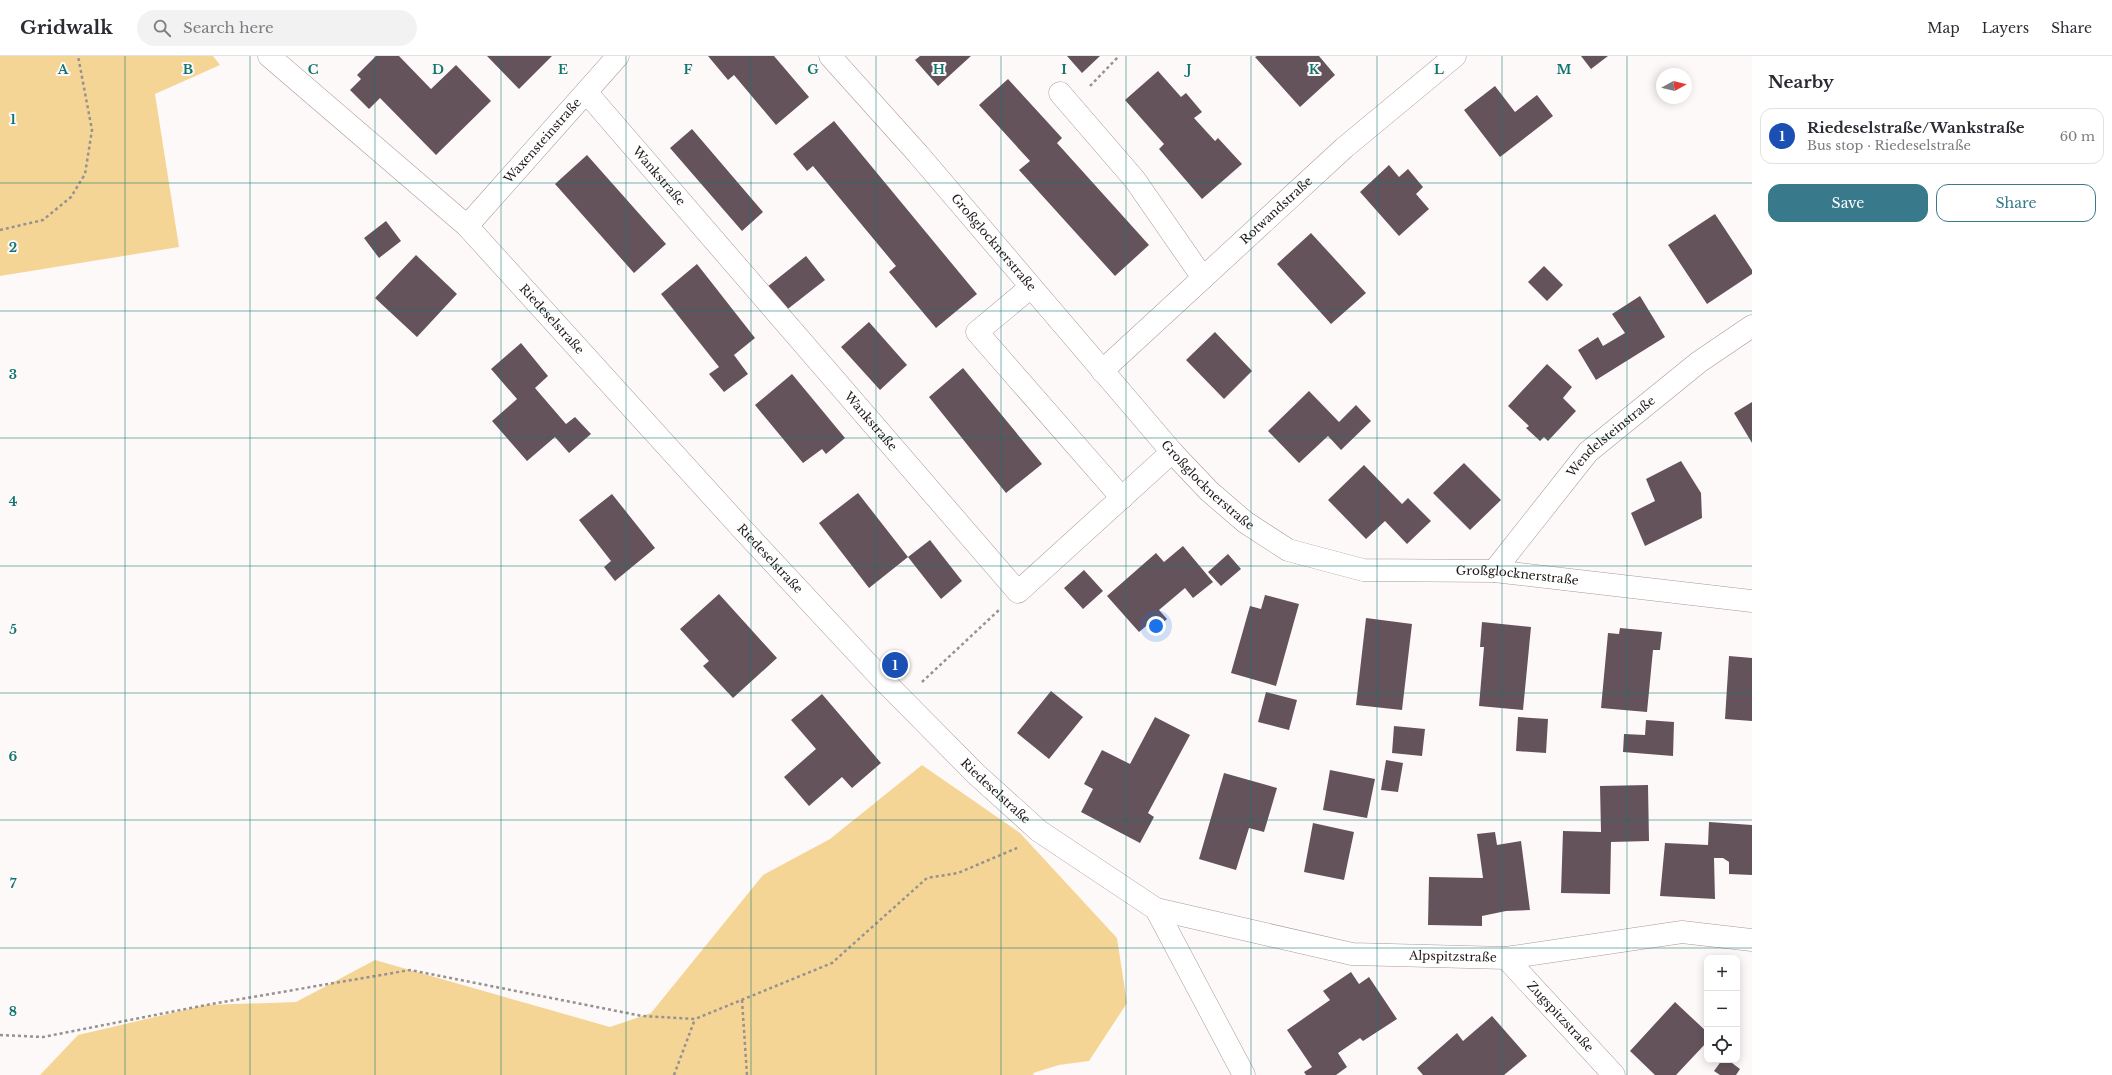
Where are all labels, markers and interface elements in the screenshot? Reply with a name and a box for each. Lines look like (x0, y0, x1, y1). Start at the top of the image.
search box (137, 10, 417, 46)
text: Gridwalk (20, 16, 113, 39)
icon: search (151, 17, 173, 39)
text: Search here (183, 18, 274, 37)
text: Map (1927, 19, 1960, 37)
text: Layers (1982, 19, 2029, 37)
text: Share (2051, 19, 2092, 37)
text: A (57, 61, 69, 78)
text: B (183, 61, 193, 78)
text: C (308, 61, 319, 78)
text: D (432, 61, 444, 78)
text: E (558, 61, 568, 78)
text: F (684, 61, 693, 78)
text: G (807, 61, 819, 78)
text: H (933, 61, 945, 78)
text: I (1061, 61, 1067, 78)
text: J (1183, 61, 1192, 78)
text: K (1309, 61, 1320, 78)
text: L (1434, 61, 1444, 78)
text: M (1557, 61, 1572, 78)
north arrow (1656, 68, 1692, 104)
text: Nearby (1768, 72, 1834, 93)
street label: Waxensteinstraße (500, 95, 584, 187)
text: 1 (10, 111, 16, 128)
text: Riedeselstraße/Wankstraße (1807, 118, 2025, 137)
text: 1 (1779, 128, 1785, 145)
text: 60 m (2060, 128, 2095, 145)
text: Bus stop · Riedeselstraße (1807, 137, 1971, 154)
street label: Wankstraße (629, 143, 689, 208)
street label: Rotwandstraße (1237, 173, 1315, 247)
button: Save (1768, 184, 1928, 222)
button: Share (1936, 184, 2096, 222)
street label: Großglocknerstraße (948, 190, 1040, 294)
text: 2 (9, 239, 17, 256)
street label: Riedeselstraße (517, 281, 588, 357)
text: 3 (9, 366, 17, 383)
street label: Wankstraße (841, 388, 901, 454)
street label: Wendelsteinstraße (1563, 393, 1658, 480)
street label: Großglocknerstraße (1158, 437, 1257, 533)
text: 4 (9, 493, 18, 510)
street label: Riedeselstraße (734, 521, 806, 596)
street label: Großglocknerstraße (1456, 563, 1580, 588)
your location (1146, 616, 1166, 636)
text: 5 (9, 621, 17, 638)
pin: 1 (882, 650, 908, 680)
text: 6 (9, 748, 18, 765)
street label: Riedeselstraße (958, 755, 1034, 827)
text: 7 (10, 875, 17, 892)
street label: Alpspitzstraße (1408, 947, 1497, 965)
map controls (1704, 955, 1740, 1063)
button: + (1704, 955, 1740, 991)
street label: Zugspitzstraße (1524, 978, 1597, 1055)
button: − (1704, 991, 1740, 1027)
text: 8 (9, 1003, 17, 1020)
button: locate (1704, 1027, 1740, 1063)

